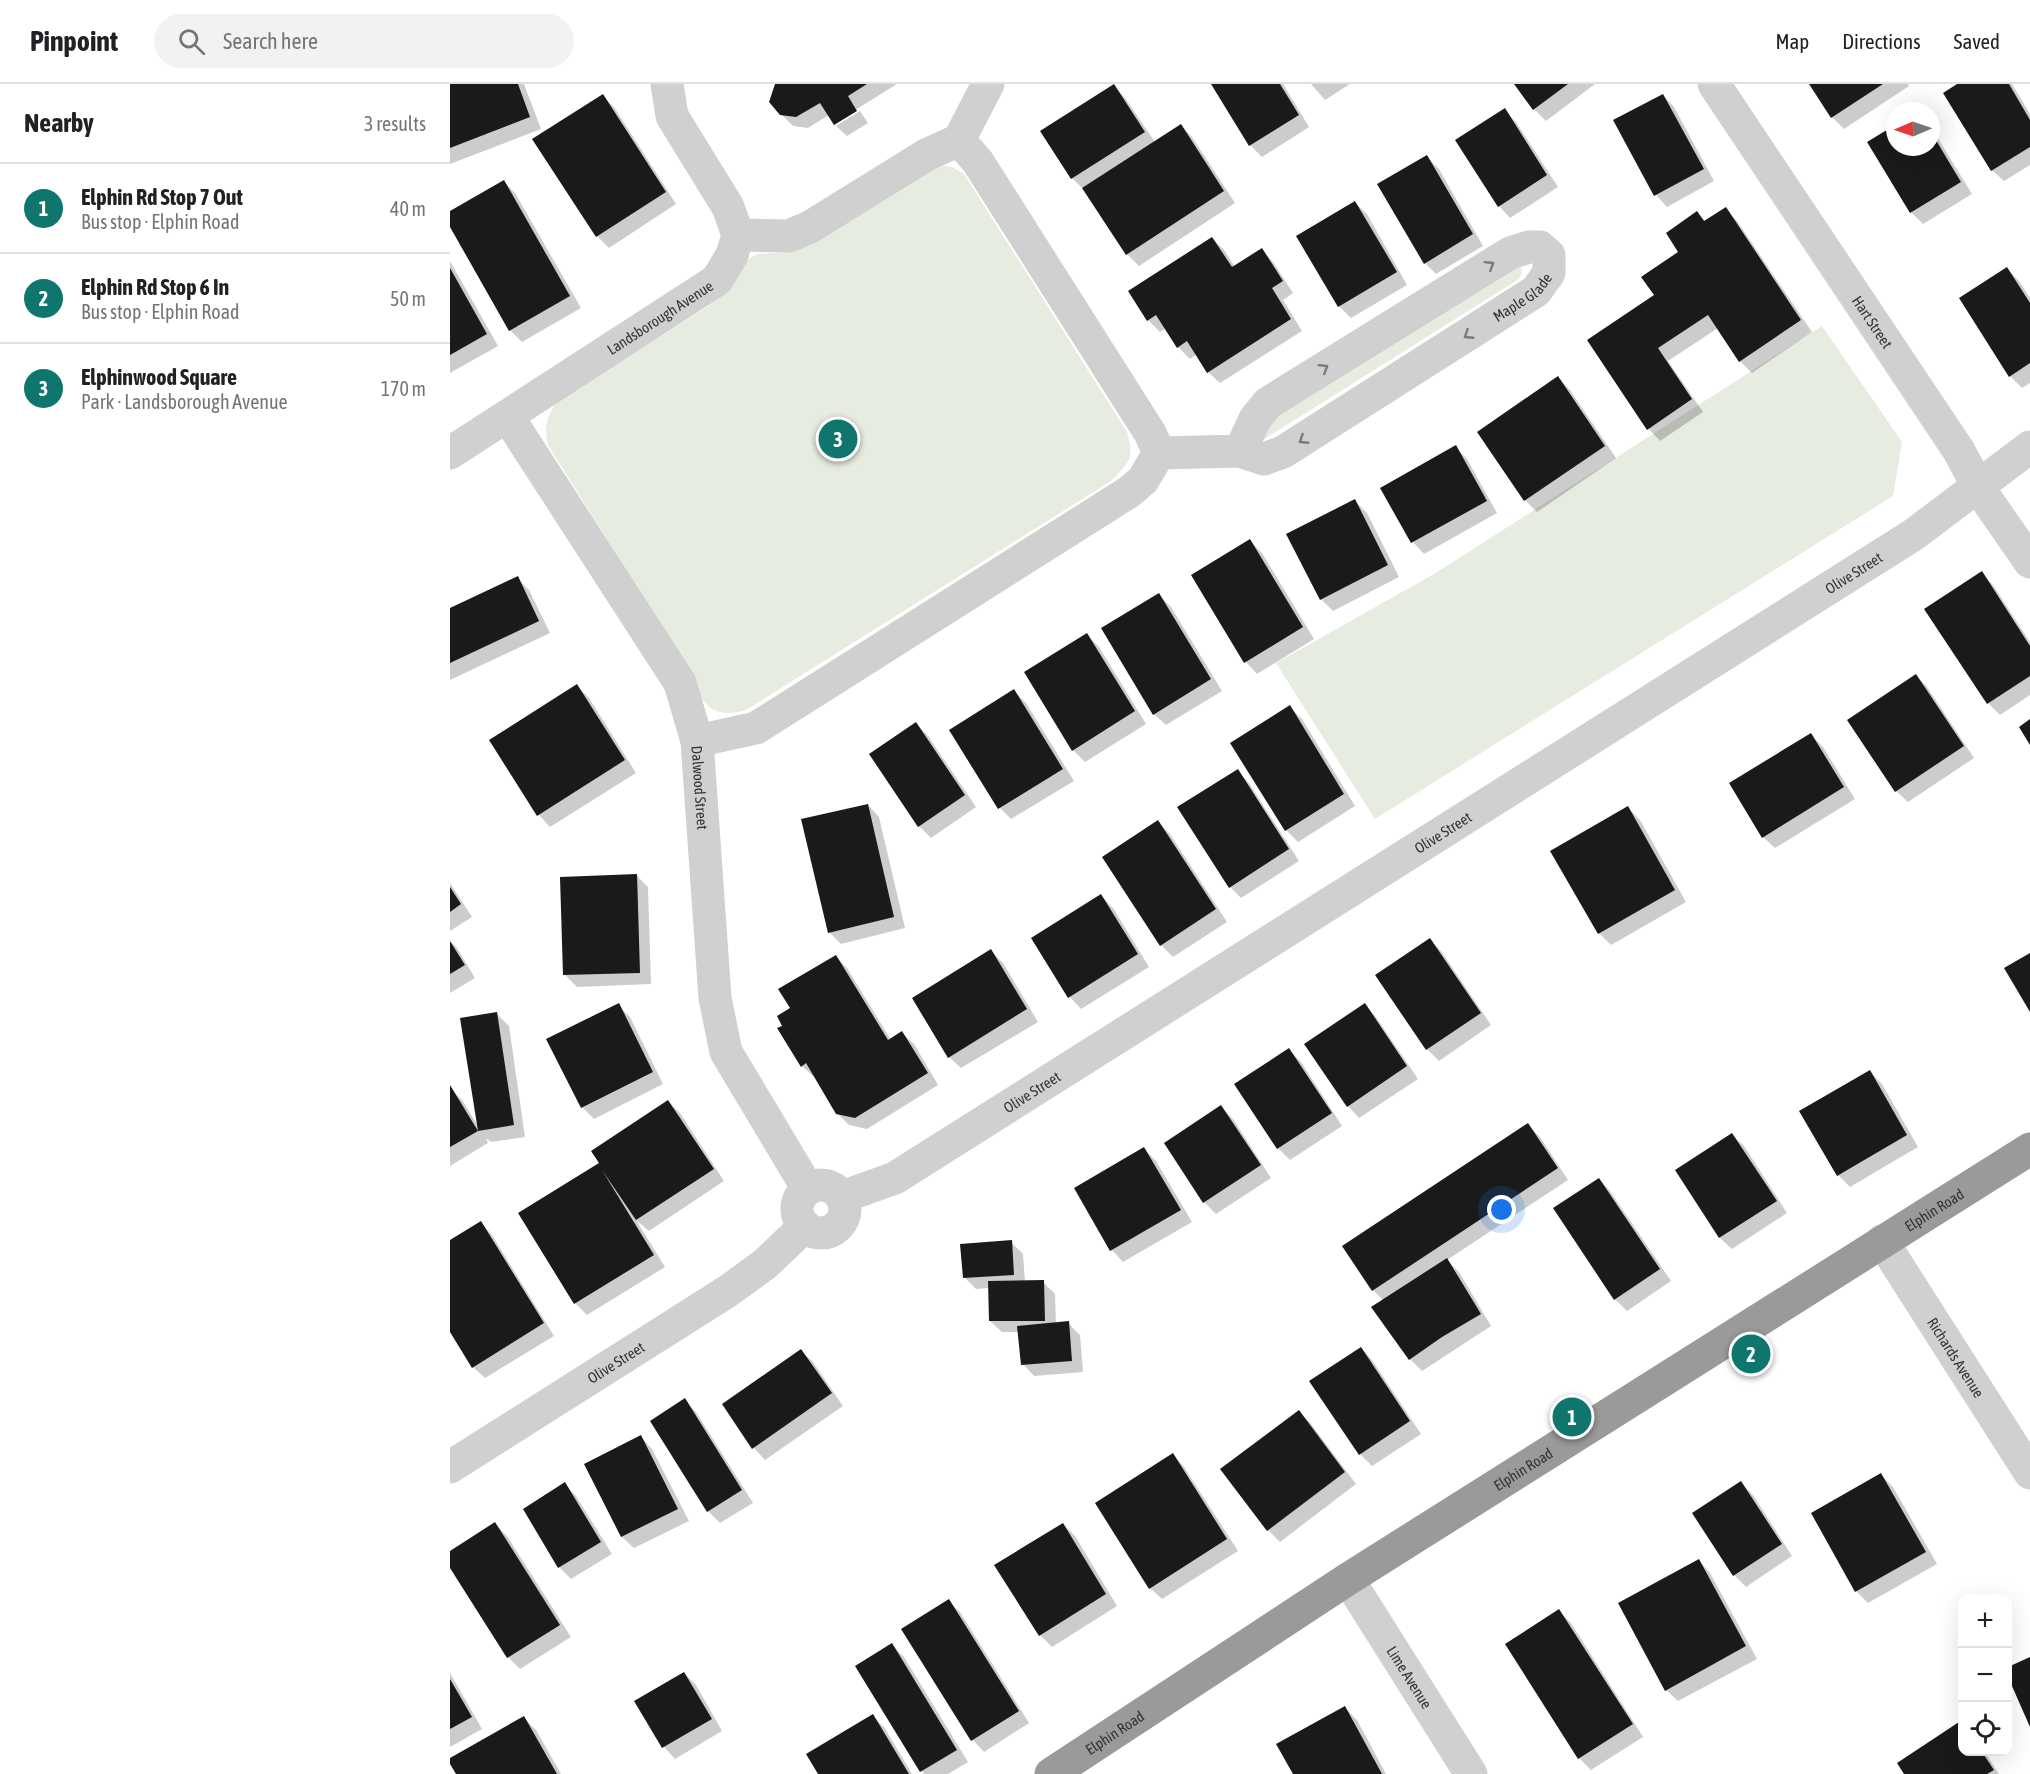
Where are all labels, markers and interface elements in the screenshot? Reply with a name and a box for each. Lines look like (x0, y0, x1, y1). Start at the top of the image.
search box (154, 14, 574, 68)
text: Pinpoint (30, 25, 118, 57)
icon: search (175, 25, 208, 58)
text: Search here (223, 28, 318, 54)
text: Map (1775, 29, 1809, 53)
text: Directions (1842, 29, 1921, 53)
text: Saved (1954, 29, 2000, 53)
north arrow (1886, 102, 1940, 156)
text: Nearby (24, 108, 94, 138)
text: 3 results (364, 112, 426, 135)
text: Elphin Rd Stop 7 Out (81, 184, 243, 210)
text: 1 (39, 197, 48, 220)
text: 40 m (390, 197, 426, 220)
text: Bus stop · Elphin Road (81, 210, 239, 233)
one-way arrow (1484, 261, 1494, 273)
street label: Maple Glade (1490, 269, 1555, 325)
text: Elphin Rd Stop 6 In (81, 274, 229, 300)
street label: Landsborough Avenue (604, 276, 716, 358)
text: 2 (39, 287, 48, 310)
text: 50 m (390, 287, 426, 310)
street label: Hart Street (1849, 292, 1896, 351)
text: Bus stop · Elphin Road (81, 300, 239, 323)
one-way arrow (1464, 327, 1474, 339)
text: Elphinwood Square (81, 364, 237, 390)
one-way arrow (1318, 364, 1328, 376)
text: 3 (39, 377, 48, 400)
text: 170 m (381, 377, 426, 400)
text: Park · Landsborough Avenue (81, 390, 288, 413)
pin: 3 (818, 416, 858, 462)
one-way arrow (1299, 432, 1309, 444)
street label: Olive Street (1822, 548, 1885, 597)
street label: Dalwood Street (689, 745, 712, 830)
street label: Olive Street (1411, 808, 1474, 856)
street label: Olive Street (1000, 1067, 1063, 1116)
street label: Elphin Road (1901, 1185, 1967, 1234)
your location (1487, 1195, 1516, 1224)
street label: Richards Avenue (1925, 1314, 1988, 1401)
pin: 2 (1732, 1332, 1770, 1376)
street label: Olive Street (584, 1338, 647, 1386)
pin: 1 (1552, 1394, 1592, 1440)
street label: Elphin Road (1490, 1444, 1555, 1494)
map controls (1958, 1594, 2012, 1756)
button: + (1958, 1594, 2012, 1648)
street label: Lime Avenue (1384, 1643, 1436, 1712)
button: − (1958, 1648, 2012, 1702)
button: locate (1958, 1702, 2012, 1756)
street label: Elphin Road (1082, 1707, 1147, 1758)

